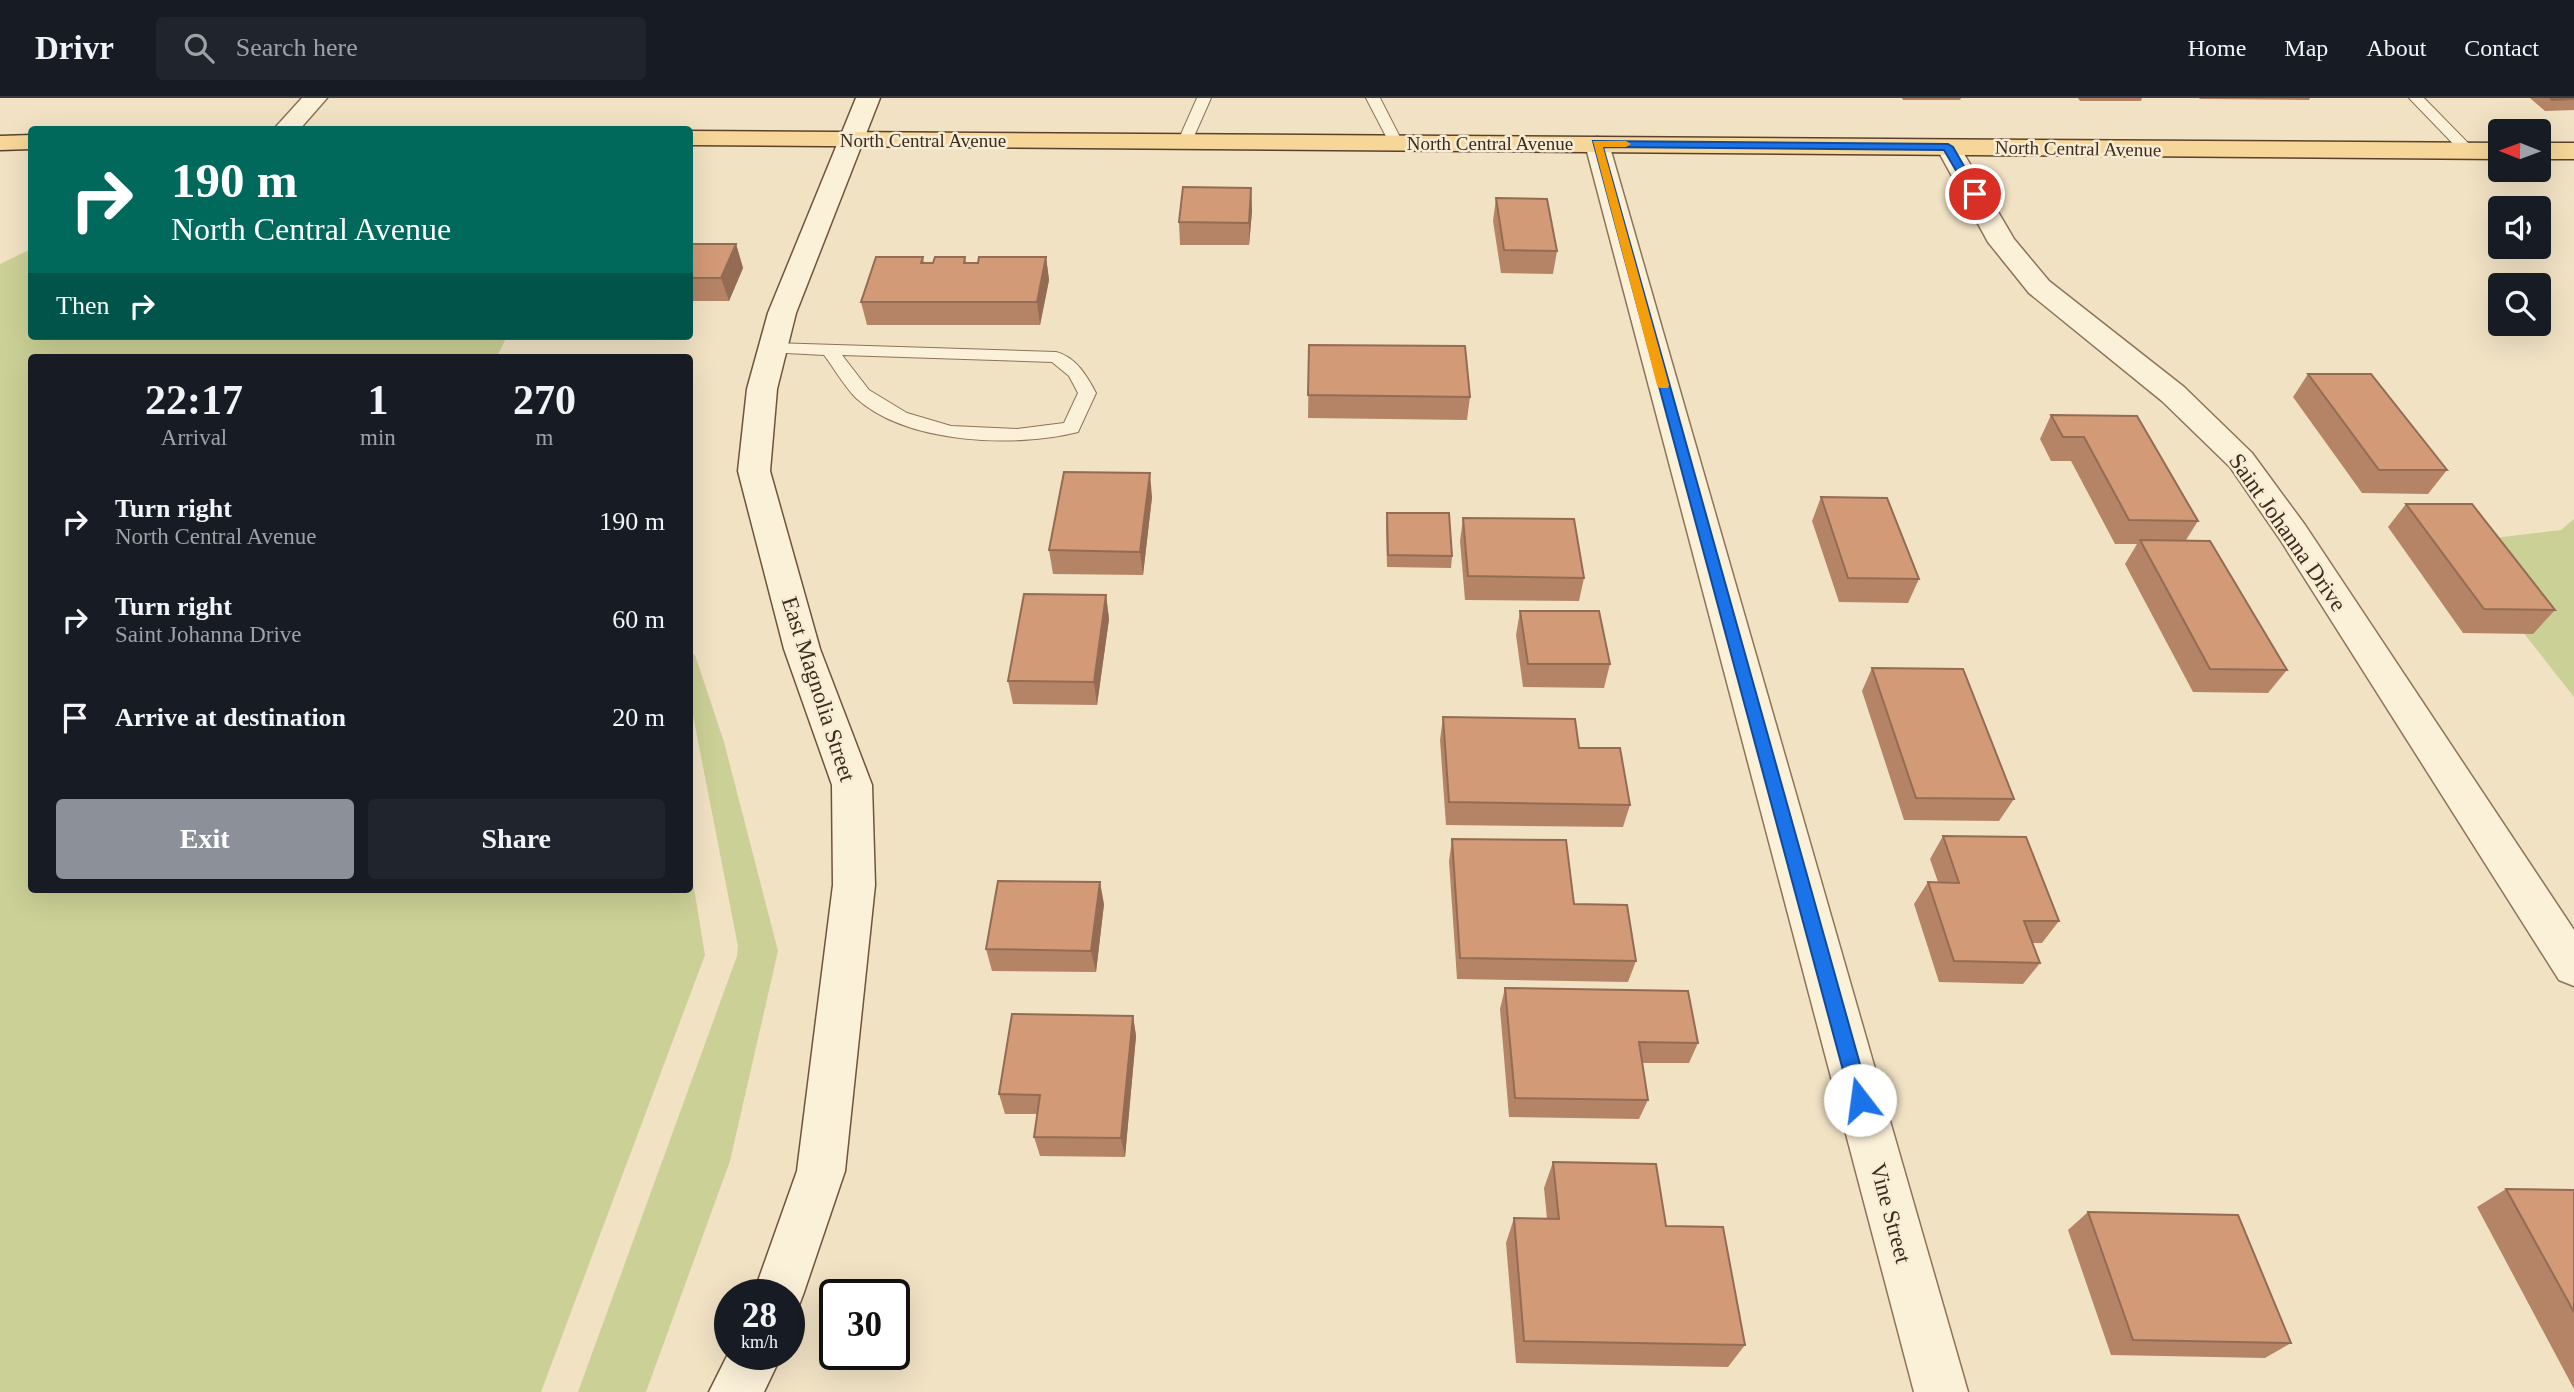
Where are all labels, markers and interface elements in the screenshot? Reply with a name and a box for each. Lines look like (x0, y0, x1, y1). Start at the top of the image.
search box (156, 17, 646, 80)
icon: search (180, 29, 218, 67)
text: Drivr (35, 30, 114, 66)
text: Search here (236, 33, 358, 62)
text: Home (2188, 35, 2246, 61)
text: Map (2284, 35, 2328, 61)
text: About (2366, 35, 2426, 61)
text: Contact (2464, 35, 2539, 61)
north arrow (2488, 119, 2552, 182)
map controls (2488, 119, 2551, 336)
street label: North Central Avenue (840, 130, 1006, 151)
street label: North Central Avenue (1407, 133, 1573, 154)
street label: North Central Avenue (1995, 137, 2161, 160)
text: 190 m (171, 153, 298, 208)
icon: right (56, 154, 147, 245)
pin (1945, 164, 2005, 224)
icon: arrive (1956, 175, 1994, 213)
button: sound (2488, 196, 2551, 259)
text: North Central Avenue (171, 211, 451, 247)
button: search (2488, 273, 2551, 336)
icon: right (123, 287, 161, 325)
text: Then (56, 291, 109, 320)
text: 22:17 (145, 377, 243, 423)
text: 1 (367, 377, 388, 423)
text: 270 (513, 377, 576, 423)
text: Arrival (161, 425, 227, 450)
text: min (360, 425, 396, 450)
text: m (535, 425, 553, 450)
street label: Saint Johanna Drive (2224, 449, 2351, 616)
text: Turn right (115, 494, 232, 523)
icon: right (56, 503, 94, 541)
text: 190 m (599, 507, 665, 536)
text: North Central Avenue (115, 524, 316, 549)
text: Turn right (115, 592, 232, 621)
street label: East Magnolia Street (777, 594, 860, 785)
icon: right (56, 601, 94, 639)
text: 60 m (612, 605, 665, 634)
text: Saint Johanna Drive (115, 622, 302, 647)
icon: arrive (56, 699, 94, 737)
text: Arrive at destination (115, 703, 346, 732)
text: 20 m (612, 703, 665, 732)
button: Exit (56, 799, 354, 879)
button: Share (368, 799, 665, 879)
position arrow (1823, 1063, 1897, 1137)
street label: Vine Street (1865, 1160, 1916, 1267)
speed limit sign: 30 (819, 1279, 910, 1370)
text: 28 (742, 1296, 777, 1335)
text: km/h (741, 1332, 778, 1352)

